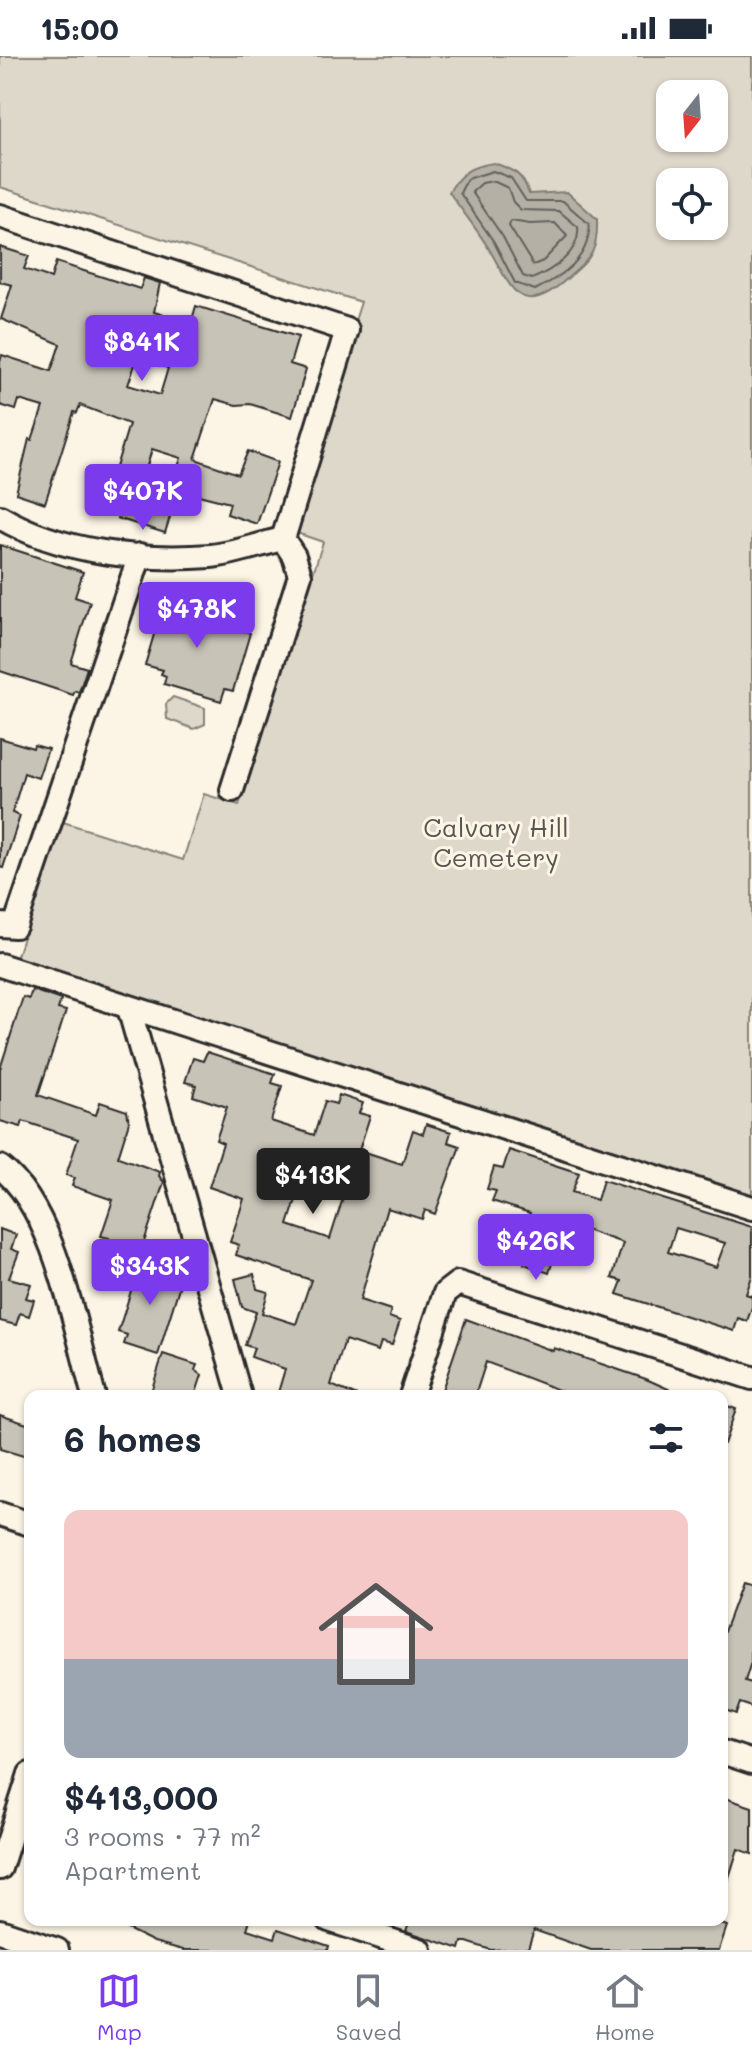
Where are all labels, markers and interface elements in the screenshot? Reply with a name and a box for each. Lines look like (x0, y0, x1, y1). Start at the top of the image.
text: 15:00 (40, 8, 119, 48)
north arrow (656, 80, 728, 152)
map controls (656, 80, 728, 240)
button: locate (656, 168, 728, 240)
pin: $841K (86, 315, 198, 383)
text: $841K (103, 324, 181, 358)
pin: $407K (87, 464, 199, 532)
text: $407K (103, 473, 183, 507)
pin: $478K (141, 582, 253, 650)
text: $478K (157, 591, 237, 625)
park label: Calvary Hill Cemetery (423, 810, 569, 874)
pin: $413K (257, 1148, 369, 1216)
text: $413K (275, 1157, 351, 1191)
pin: $426K (480, 1214, 592, 1282)
text: $426K (496, 1223, 576, 1257)
pin: $343K (94, 1239, 206, 1307)
text: $343K (110, 1248, 190, 1282)
text: 6 homes (64, 1416, 202, 1461)
icon: filters (644, 1416, 688, 1460)
icon: home (304, 1562, 448, 1706)
text: $413,000 (64, 1774, 218, 1819)
text: 3 rooms · 77 m² (64, 1819, 261, 1853)
text: Apartment (64, 1853, 201, 1887)
tab: Map (97, 1969, 142, 2046)
tab: Saved (336, 1969, 401, 2046)
tab: Home (595, 1969, 655, 2046)

